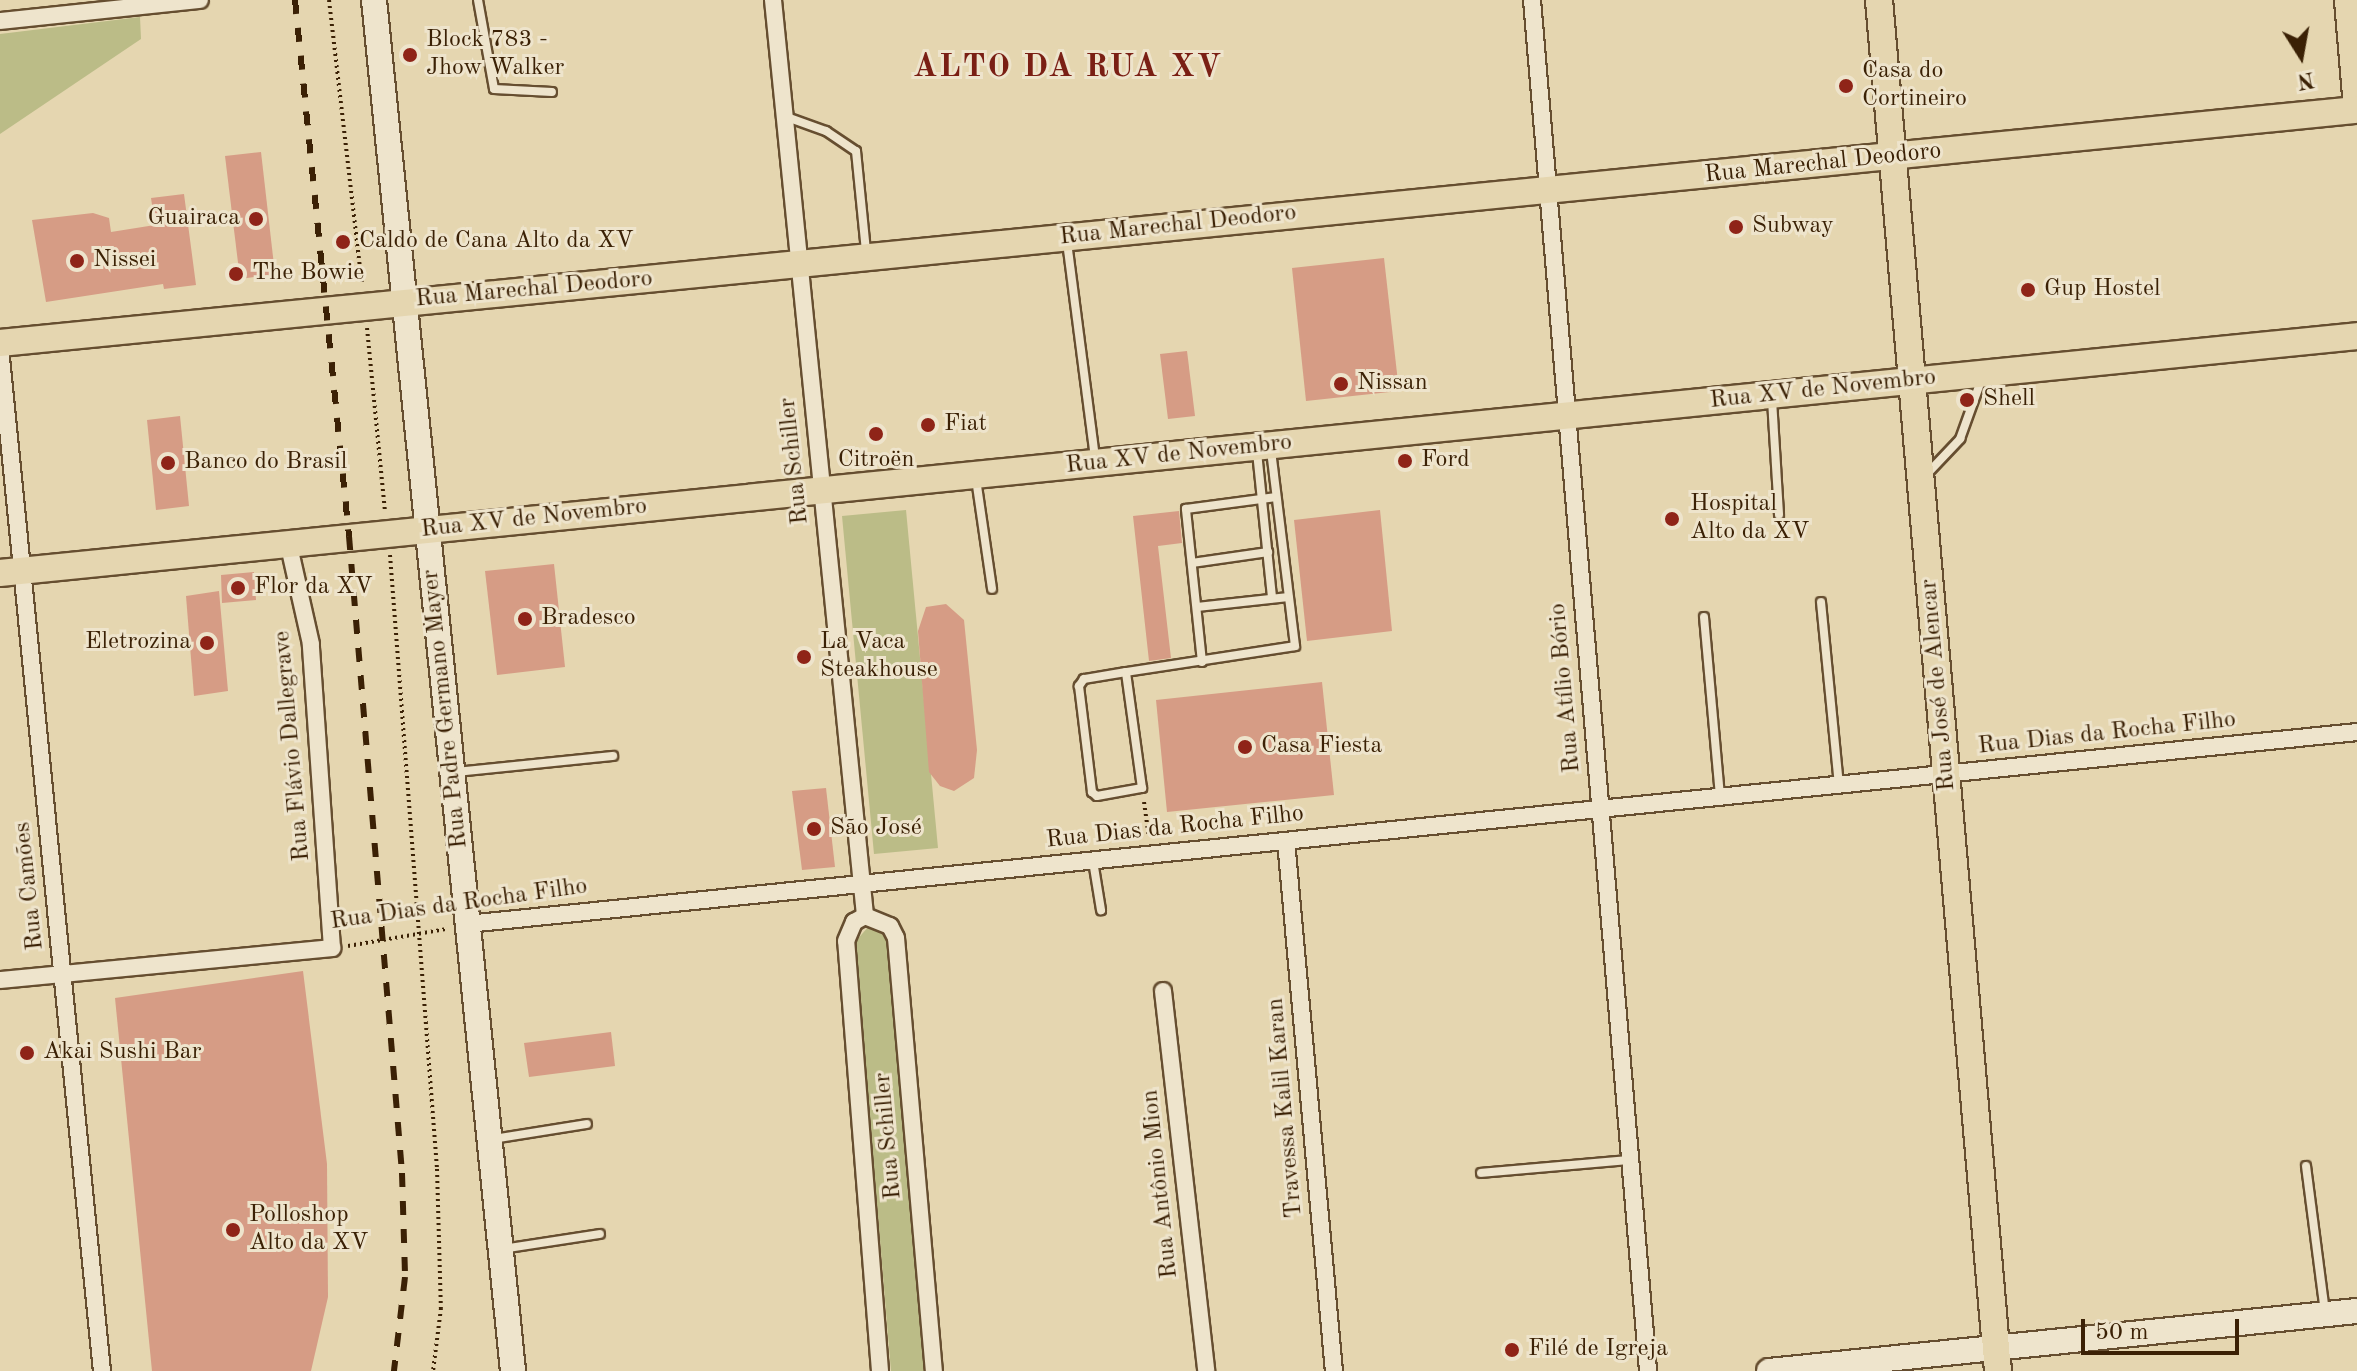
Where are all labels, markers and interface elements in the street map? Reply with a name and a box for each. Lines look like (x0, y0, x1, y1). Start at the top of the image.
north arrow (2261, 16, 2341, 96)
place label: Block 783 - Jhow Walker (426, 27, 564, 83)
marker: Block 783 - Jhow Walker (401, 46, 419, 64)
district label: ALTO DA RUA XV (913, 49, 1223, 87)
place label: Casa do Cortineiro (1862, 58, 1967, 114)
text: N (2295, 67, 2316, 92)
marker: Casa do Cortineiro (1837, 77, 1855, 95)
street label: Rua Marechal Deodoro (1703, 137, 1943, 191)
street label: Rua Marechal Deodoro (1058, 199, 1298, 253)
place label: Guairaca (148, 205, 240, 233)
marker: Guairaca (247, 210, 265, 228)
place label: Subway (1752, 213, 1834, 241)
marker: Subway (1727, 218, 1745, 236)
place label: Caldo de Cana Alto da XV (359, 228, 634, 256)
marker: Caldo de Cana Alto da XV (334, 233, 352, 251)
place label: Nissei (93, 247, 156, 275)
marker: Nissei (68, 252, 86, 270)
place label: The Bowie (252, 260, 364, 288)
marker: The Bowie (227, 265, 245, 283)
street label: Rua Marechal Deodoro (414, 265, 654, 315)
place label: Gup Hostel (2044, 276, 2160, 304)
marker: Gup Hostel (2019, 281, 2037, 299)
street label: Rua XV de Novembro (1709, 364, 1937, 416)
place label: Nissan (1357, 370, 1428, 398)
marker: Nissan (1332, 375, 1350, 393)
place label: Shell (1983, 386, 2035, 414)
marker: Shell (1958, 391, 1976, 409)
street label: Rua Schiller (774, 396, 816, 526)
place label: Fiat (944, 411, 987, 439)
marker: Fiat (919, 416, 937, 434)
marker: Citroën (867, 425, 885, 443)
street label: Rua XV de Novembro (1065, 429, 1293, 481)
place label: Citroën (838, 447, 914, 475)
place label: Ford (1421, 447, 1470, 475)
place label: Banco do Brasil (184, 449, 347, 477)
marker: Ford (1396, 452, 1414, 470)
marker: Banco do Brasil (159, 454, 177, 472)
place label: Hospital Alto da XV (1690, 491, 1809, 547)
street label: Rua XV de Novembro (420, 493, 648, 545)
marker: Hospital Alto da XV (1661, 508, 1683, 530)
street label: Rua Padre Germano Mayer (417, 568, 475, 850)
place label: Flor da XV (254, 574, 373, 602)
street label: Rua José de Alencar (1915, 578, 1963, 792)
marker: Flor da XV (229, 579, 247, 597)
street label: Rua Atílio Bório (1544, 602, 1588, 774)
place label: Bradesco (541, 605, 636, 633)
marker: Bradesco (516, 610, 534, 628)
place label: Eletrozina (85, 629, 191, 657)
place label: La Vaca Steakhouse (820, 629, 938, 685)
street label: Rua Flávio Dallegrave (269, 630, 317, 862)
marker: Eletrozina (198, 634, 216, 652)
marker: La Vaca Steakhouse (795, 648, 813, 666)
street label: Rua Dias da Rocha Filho (1977, 706, 2237, 762)
place label: Casa Fiesta (1261, 733, 1382, 761)
marker: Casa Fiesta (1236, 738, 1254, 756)
street label: Rua Dias da Rocha Filho (1045, 800, 1305, 856)
place label: São José (830, 815, 922, 843)
street label: Rua Camões (9, 820, 51, 952)
marker: São José (805, 820, 823, 838)
street label: Rua Dias da Rocha Filho (329, 873, 589, 937)
street label: Travessa Kalil Karan (1262, 997, 1310, 1219)
place label: Akai Sushi Bar (43, 1039, 201, 1067)
marker: Akai Sushi Bar (18, 1044, 36, 1062)
street label: Rua Schiller (869, 1071, 909, 1201)
street label: Rua Antônio Mion (1137, 1088, 1185, 1280)
place label: Polloshop Alto da XV (249, 1202, 368, 1258)
marker: Polloshop Alto da XV (224, 1221, 242, 1239)
scale bar (2085, 1303, 2243, 1353)
text: 50 m (2095, 1321, 2149, 1345)
place label: Filé de Igreja (1528, 1336, 1668, 1364)
marker: Filé de Igreja (1503, 1341, 1521, 1359)

